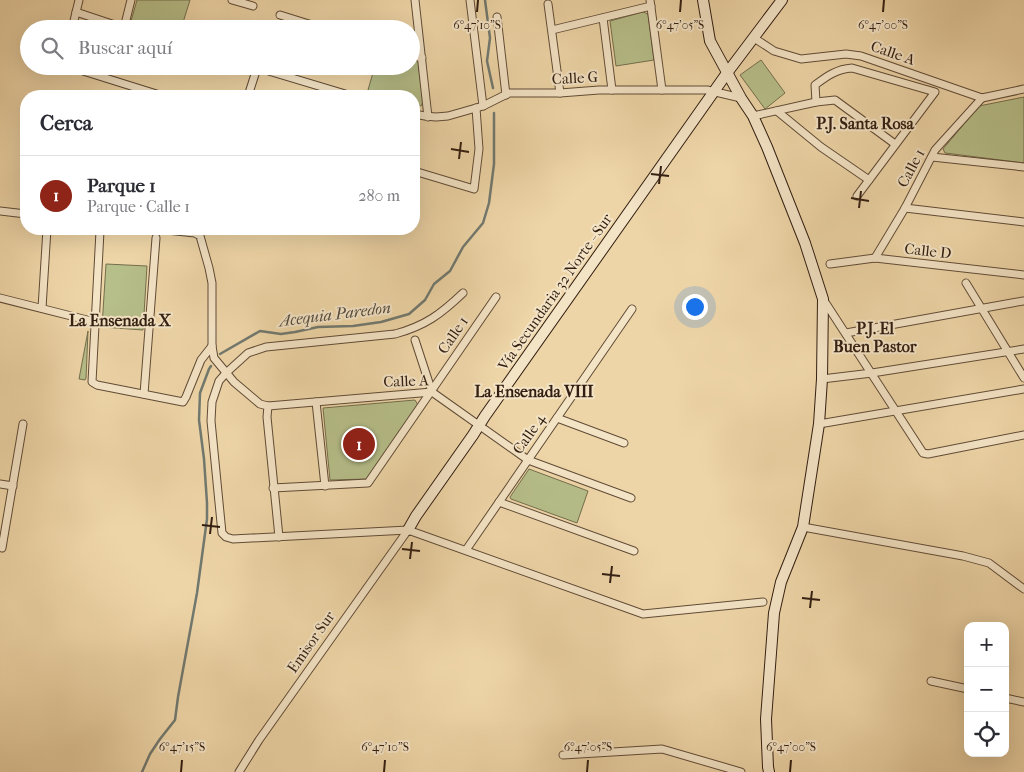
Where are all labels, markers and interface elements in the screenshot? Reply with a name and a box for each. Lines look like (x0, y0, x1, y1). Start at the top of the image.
text: 6°47'10"S (453, 18, 501, 32)
text: 6°47'05"S (656, 18, 704, 32)
text: 6°47'00"S (858, 18, 908, 32)
search box (20, 20, 420, 75)
icon: search (38, 34, 66, 62)
text: Buscar aquí (78, 37, 172, 59)
street label: Calle A (869, 37, 918, 69)
street label: Calle G (551, 68, 599, 88)
text: Cerca (40, 111, 92, 135)
district label: P.J. Santa Rosa (816, 114, 914, 134)
street label: Calle 1 (893, 146, 929, 190)
text: Parque 1 (87, 175, 156, 197)
text: 1 (53, 186, 59, 205)
text: 280 m (358, 186, 400, 205)
text: Parque · Calle 1 (87, 197, 190, 216)
street label: Vía Secundaria 32 Norte - Sur (493, 210, 616, 374)
street label: Calle D (904, 240, 952, 262)
your location (682, 294, 708, 320)
water label: Acequia Paredon (276, 298, 392, 331)
district label: La Ensenada X (69, 311, 172, 330)
street label: Calle 1 (434, 313, 472, 357)
district label: P.J. El Buen Pastor (833, 319, 918, 356)
street label: Calle A (383, 371, 429, 391)
district label: La Ensenada VIII (475, 382, 594, 401)
street label: Calle 4 (509, 410, 550, 457)
pin: 1 (343, 425, 375, 463)
street label: Emisor Sur (283, 607, 339, 676)
map controls (964, 622, 1009, 757)
button: + (964, 622, 1009, 667)
button: − (964, 667, 1009, 712)
button: locate (964, 712, 1009, 757)
text: 6°47'15"S (159, 740, 205, 754)
text: 6°47'10"S (361, 740, 409, 754)
text: 6°47'05"S (564, 740, 612, 754)
text: 6°47'00"S (766, 740, 816, 754)

